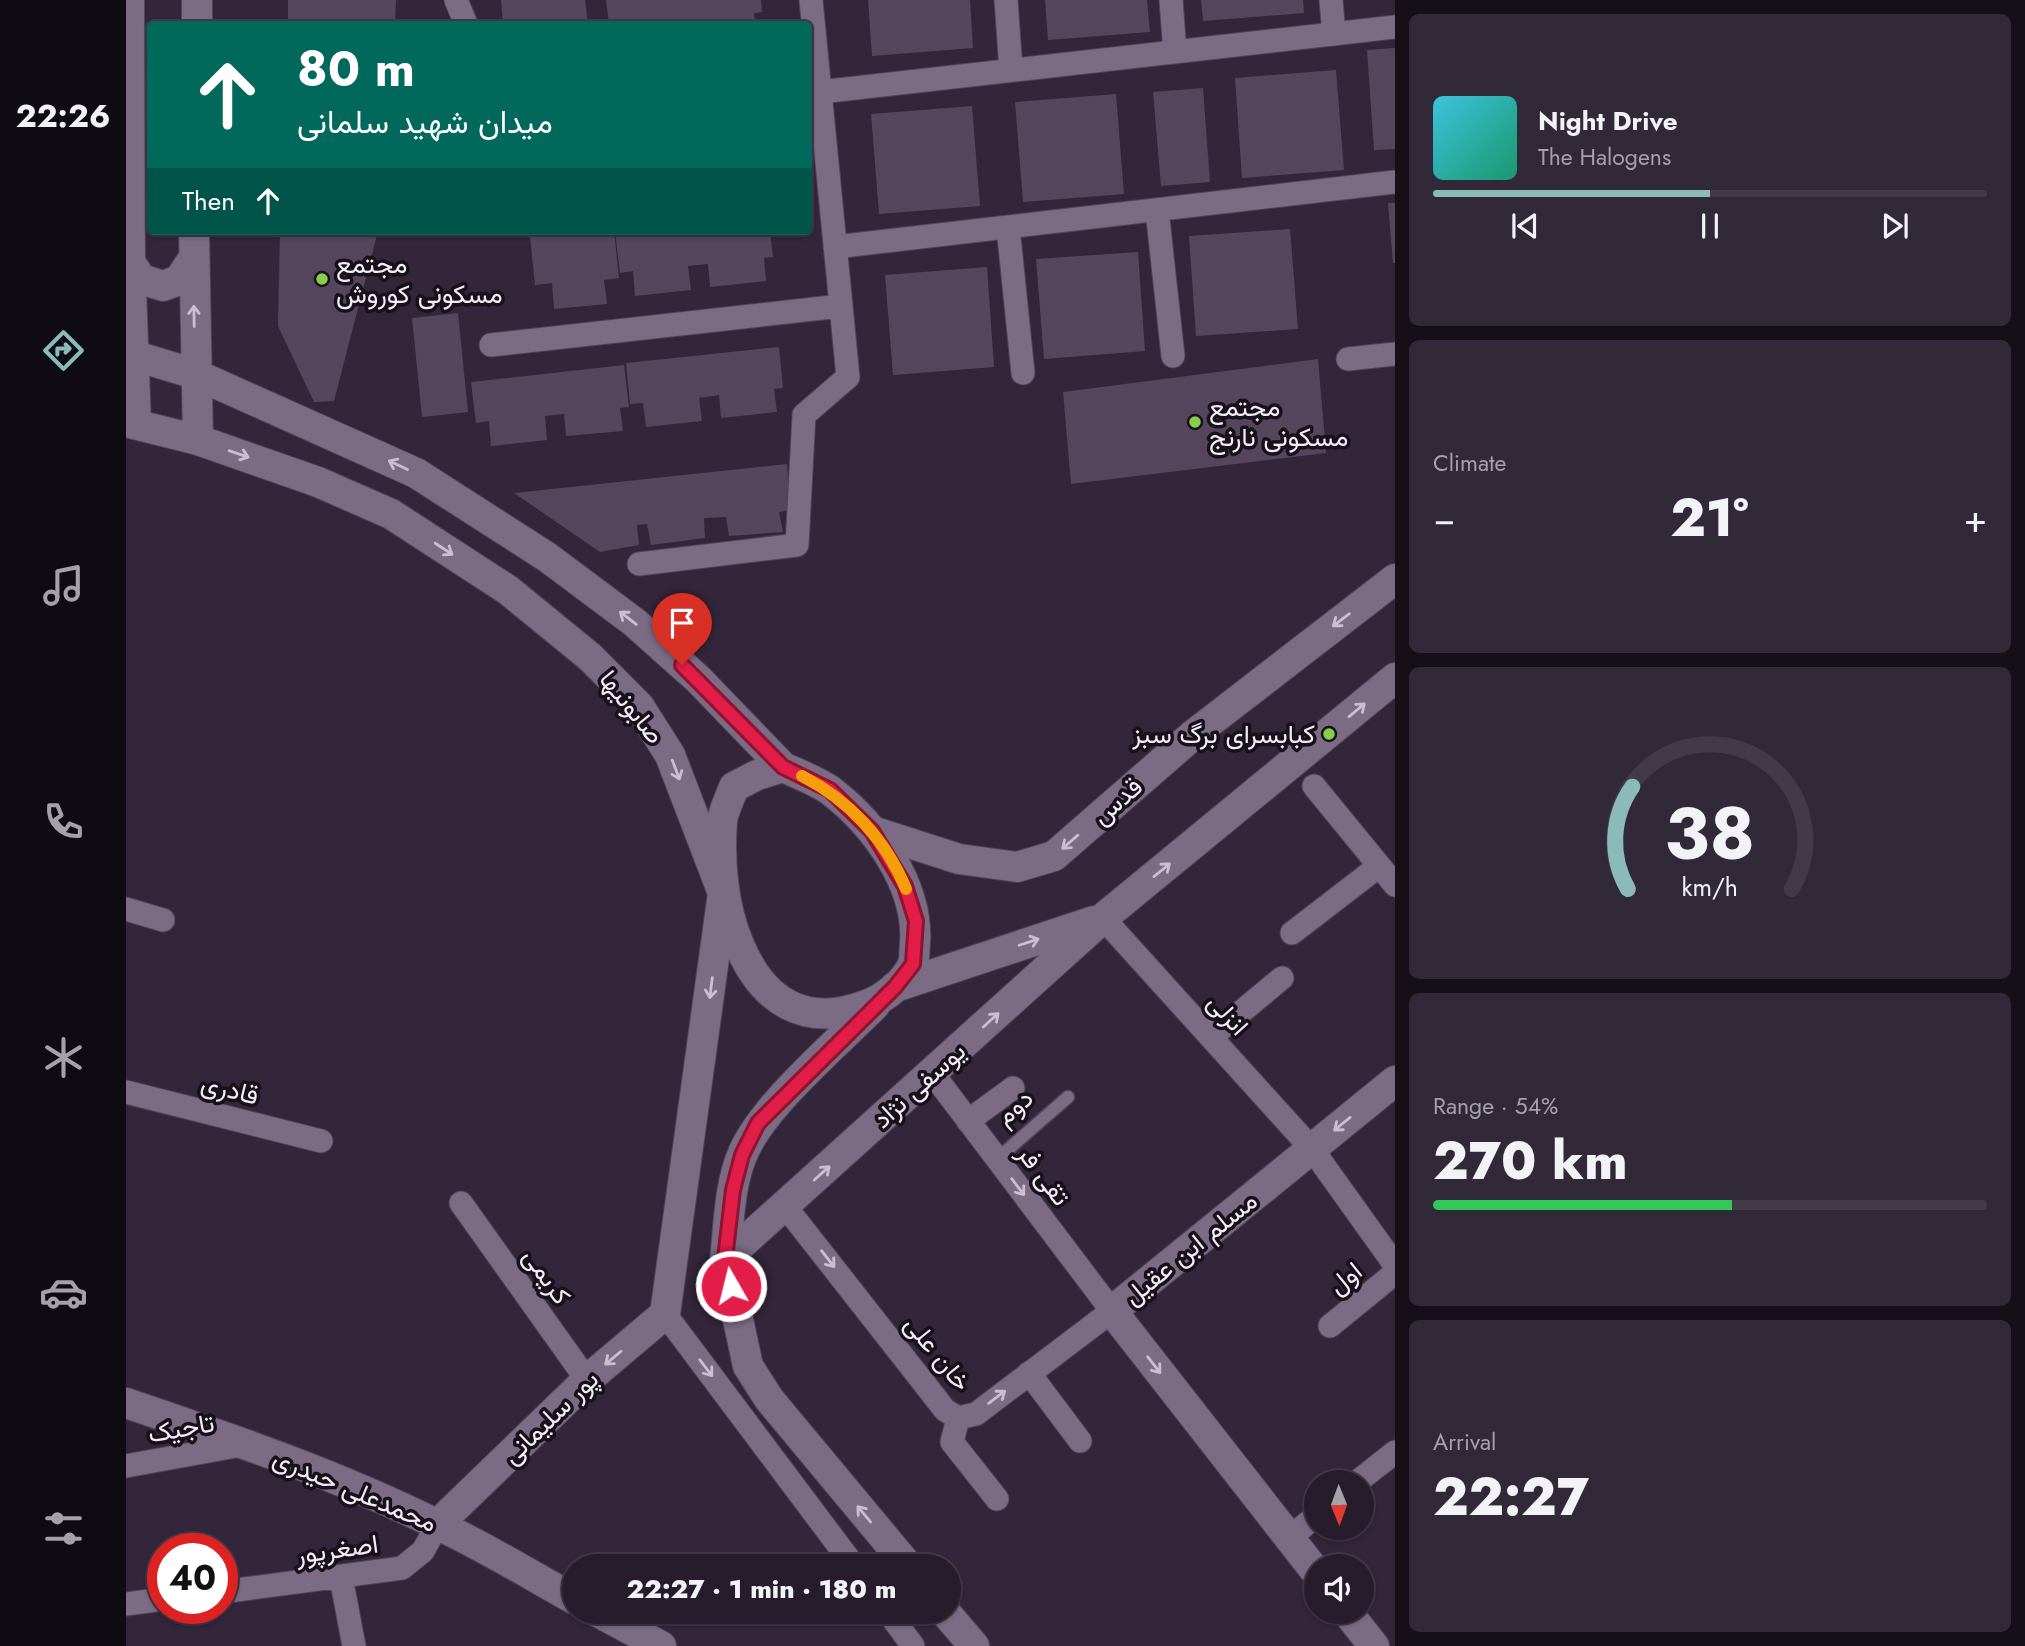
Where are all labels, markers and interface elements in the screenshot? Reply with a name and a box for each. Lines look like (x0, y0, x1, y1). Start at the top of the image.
text: 80 m (297, 34, 415, 104)
icon: ahead (182, 49, 273, 140)
text: 22:26 (16, 93, 110, 139)
text: میدان شهید سلمانی (297, 99, 553, 145)
text: Night Drive (1538, 102, 1678, 140)
text: The Halogens (1538, 140, 1671, 174)
text: Then (182, 182, 235, 220)
icon: ahead (249, 182, 287, 220)
icon: previous (1506, 207, 1544, 245)
icon: pause (1691, 207, 1729, 245)
icon: next (1876, 207, 1914, 245)
place label: مجتمع مسکونی کوروش (336, 245, 503, 313)
marker: مجتمع مسکونی کوروش (314, 271, 330, 287)
one-way arrow (187, 305, 201, 328)
icon: directions (39, 326, 88, 375)
place label: مجتمع مسکونی نارنج (1209, 388, 1348, 456)
marker: مجتمع مسکونی نارنج (1187, 414, 1203, 430)
text: Climate (1433, 446, 1506, 480)
one-way arrow (227, 449, 249, 461)
one-way arrow (388, 458, 409, 471)
text: 21° (1670, 480, 1749, 556)
text: − (1433, 491, 1455, 546)
text: + (1964, 491, 1987, 546)
one-way arrow (434, 542, 453, 556)
icon: music (39, 561, 88, 610)
pin (652, 593, 712, 665)
icon: arrive (663, 604, 701, 642)
one-way arrow (620, 610, 638, 625)
one-way arrow (1332, 613, 1351, 628)
street label: صابونیها (590, 662, 674, 752)
one-way arrow (1347, 702, 1365, 718)
place label: کبابسرای برگ سبز (1131, 715, 1315, 753)
marker: کبابسرای برگ سبز (1321, 726, 1337, 742)
one-way arrow (671, 759, 683, 781)
street label: قدس (1083, 768, 1151, 834)
text: 38 (1665, 781, 1755, 886)
icon: phone (39, 797, 88, 846)
one-way arrow (1061, 834, 1079, 850)
one-way arrow (1152, 862, 1170, 878)
text: km/h (1682, 869, 1738, 905)
one-way arrow (1018, 935, 1040, 948)
one-way arrow (704, 976, 717, 999)
street label: انزلی (1198, 984, 1258, 1044)
one-way arrow (982, 1012, 999, 1029)
icon: climate (39, 1033, 88, 1082)
street label: یوسفی نژاد (864, 1033, 974, 1137)
street label: قادری (197, 1064, 263, 1114)
street label: دوم (987, 1080, 1041, 1134)
text: Range · 54% (1433, 1089, 1558, 1123)
one-way arrow (1333, 1117, 1351, 1132)
text: 270 km (1433, 1123, 1627, 1199)
street label: تقی فر (1008, 1136, 1080, 1214)
one-way arrow (813, 1165, 831, 1181)
one-way arrow (1011, 1177, 1025, 1196)
street label: مسلم ابن عقیل (1115, 1182, 1265, 1314)
street label: کریمی (514, 1240, 580, 1312)
position arrow (694, 1249, 768, 1323)
one-way arrow (820, 1250, 835, 1268)
street label: اول (1320, 1252, 1370, 1304)
icon: car (39, 1268, 88, 1317)
street label: خان علی (895, 1307, 981, 1399)
one-way arrow (605, 1350, 623, 1366)
one-way arrow (1146, 1355, 1161, 1373)
one-way arrow (699, 1359, 714, 1377)
street label: پور سلیمانی (493, 1361, 607, 1473)
one-way arrow (987, 1390, 1006, 1404)
street label: تاجیک (145, 1403, 217, 1453)
text: Arrival (1433, 1425, 1496, 1459)
street label: محمدعلی حیدری (267, 1438, 443, 1542)
text: 22:27 (1433, 1459, 1589, 1535)
north arrow (1304, 1470, 1374, 1540)
map controls (1304, 1470, 1374, 1624)
icon: filters (39, 1504, 88, 1553)
one-way arrow (856, 1505, 872, 1523)
street label: اصغرپور (292, 1524, 381, 1574)
speed limit sign: 40 (147, 1533, 238, 1624)
button: sound (1304, 1554, 1374, 1624)
text: 22:27 · 1 min · 180 m (627, 1570, 896, 1608)

